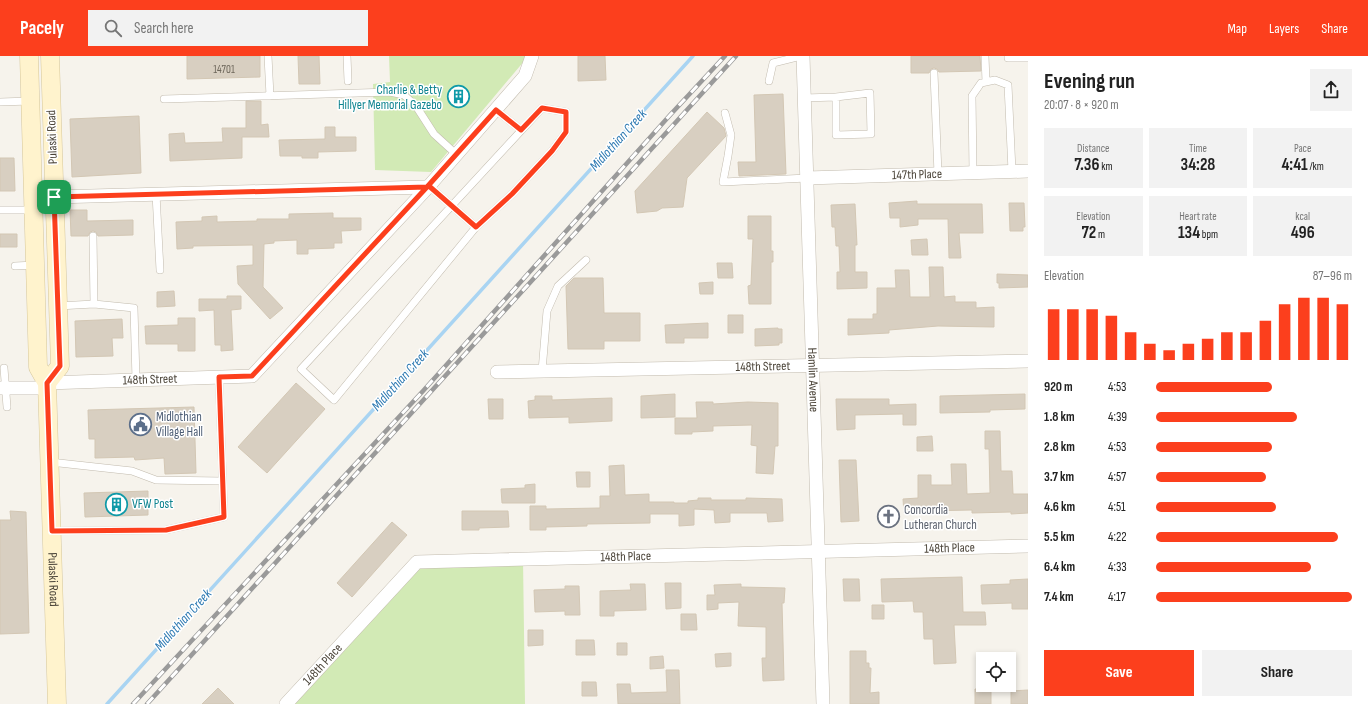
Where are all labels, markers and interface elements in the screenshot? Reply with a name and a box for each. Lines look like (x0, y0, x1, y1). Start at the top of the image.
search box (88, 10, 368, 46)
text: Pacely (20, 17, 64, 40)
icon: search (102, 17, 124, 39)
text: Search here (134, 19, 194, 38)
text: Map (1227, 20, 1247, 37)
text: Layers (1269, 20, 1299, 37)
text: Share (1321, 20, 1348, 37)
house number: 14701 (213, 63, 235, 76)
text: Evening run (1044, 68, 1135, 95)
button: share (1310, 69, 1352, 111)
place label: Charlie & Betty Hillyer Memorial Gazebo (338, 82, 442, 113)
building icon: Charlie & Betty Hillyer Memorial Gazebo (445, 84, 471, 110)
text: 20:07 · 8 × 920 m (1044, 97, 1119, 113)
water label: Midlothian Creek (586, 105, 651, 174)
street label: Pulaski Road (43, 110, 61, 164)
text: Distance (1077, 142, 1110, 155)
text: Time (1189, 142, 1207, 155)
text: Pace (1294, 142, 1311, 155)
text: 7.36 (1074, 155, 1099, 175)
text: 34:28 (1181, 155, 1215, 175)
text: 4:41 (1281, 155, 1308, 175)
text: km (1099, 160, 1113, 173)
text: /km (1308, 160, 1324, 173)
street label: 147th Place (892, 166, 942, 183)
pin (37, 180, 71, 214)
icon: arrive (43, 186, 65, 208)
text: Elevation (1076, 210, 1110, 223)
text: Heart rate (1179, 210, 1217, 223)
text: kcal (1295, 210, 1310, 223)
text: 72 (1082, 223, 1096, 243)
text: 134 (1178, 223, 1200, 243)
text: 496 (1291, 223, 1315, 243)
text: m (1096, 228, 1105, 241)
text: bpm (1200, 228, 1218, 241)
text: Elevation (1044, 268, 1084, 284)
text: 87–96 m (1313, 268, 1352, 284)
water label: Midlothian Creek (368, 345, 433, 414)
street label: Hamlin Avenue (804, 347, 822, 412)
street label: 148th Street (735, 358, 791, 375)
street label: 148th Street (122, 371, 178, 388)
text: 920 m (1044, 379, 1073, 395)
text: 4:53 (1108, 379, 1127, 395)
place label: Midlothian Village Hall (156, 409, 203, 440)
text: 1.8 km (1044, 409, 1075, 425)
text: 4:39 (1108, 409, 1127, 425)
public building icon: Midlothian Village Hall (128, 411, 154, 437)
text: 2.8 km (1044, 439, 1075, 455)
text: 4:53 (1108, 439, 1127, 455)
text: 3.7 km (1044, 469, 1074, 485)
text: 4:57 (1108, 469, 1126, 485)
building icon: VFW Post (103, 491, 129, 517)
place label: VFW Post (132, 496, 173, 512)
text: 4.6 km (1044, 499, 1075, 515)
text: 4:51 (1108, 499, 1126, 515)
place label: Concordia Lutheran Church (904, 502, 977, 533)
church icon: Concordia Lutheran Church (876, 504, 902, 530)
text: 5.5 km (1044, 529, 1075, 545)
text: 4:22 (1108, 529, 1127, 545)
street label: 148th Place (924, 539, 975, 557)
street label: 148th Place (600, 548, 651, 565)
street label: Pulaski Road (44, 552, 62, 607)
text: 6.4 km (1044, 559, 1075, 575)
text: 4:33 (1108, 559, 1127, 575)
water label: Midlothian Creek (151, 585, 216, 654)
text: 7.4 km (1044, 589, 1074, 605)
text: 4:17 (1108, 589, 1126, 605)
street label: 148th Place (300, 640, 346, 688)
button: Save (1044, 650, 1194, 696)
button: Share (1202, 650, 1352, 696)
map controls (976, 652, 1016, 692)
button: locate (976, 652, 1016, 692)

